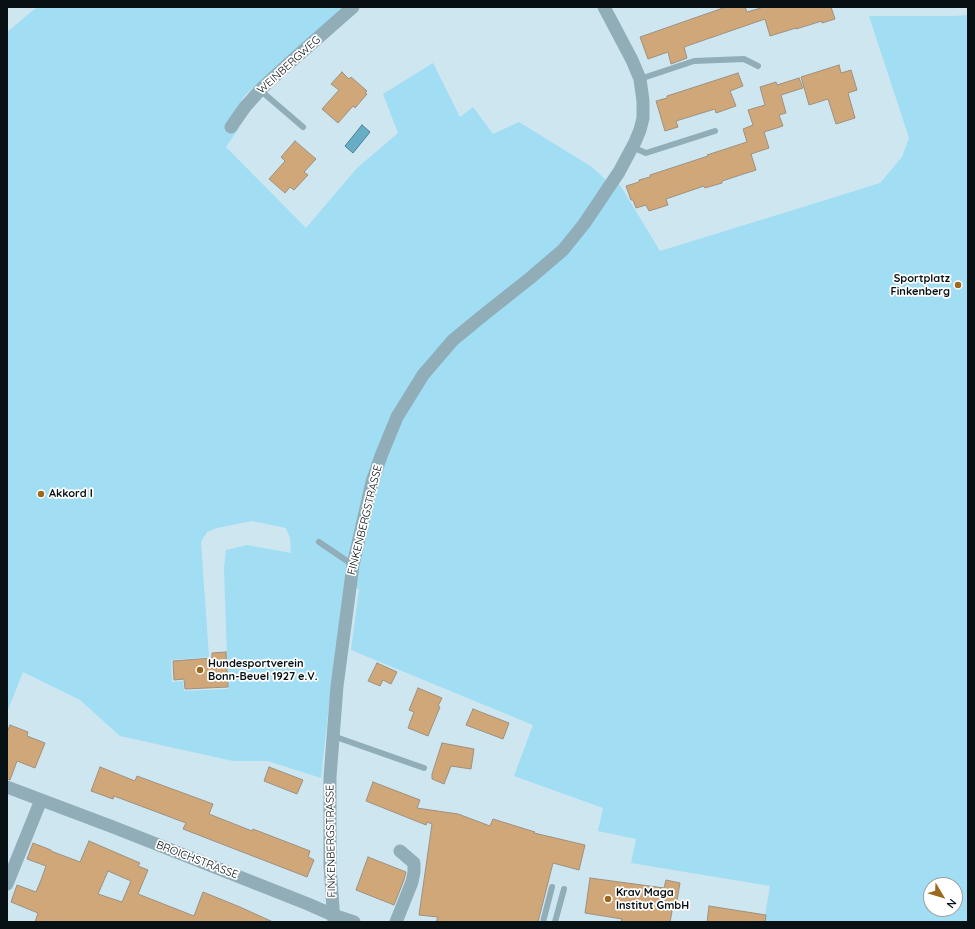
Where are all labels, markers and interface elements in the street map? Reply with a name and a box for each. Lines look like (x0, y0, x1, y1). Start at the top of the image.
street label: WEINBERGWEG (255, 33, 323, 97)
place label: Sportplatz Finkenberg (891, 272, 950, 298)
marker: Sportplatz Finkenberg (953, 280, 963, 290)
street label: FINKENBERGSTRASSE (345, 464, 385, 576)
place label: Akkord I (49, 487, 93, 501)
marker: Akkord I (36, 489, 46, 499)
place label: Hundesportverein Bonn-Beuel 1927 e.V. (208, 657, 318, 683)
marker: Hundesportverein Bonn-Beuel 1927 e.V. (195, 665, 205, 675)
street label: FINKENBERGSTRASSE (323, 784, 339, 898)
street label: BROICHSTRASSE (154, 838, 240, 882)
north arrow (923, 877, 963, 917)
place label: Krav Maga Institut GmbH (616, 886, 689, 912)
marker: Krav Maga Institut GmbH (603, 894, 613, 904)
text: N (944, 896, 960, 911)

